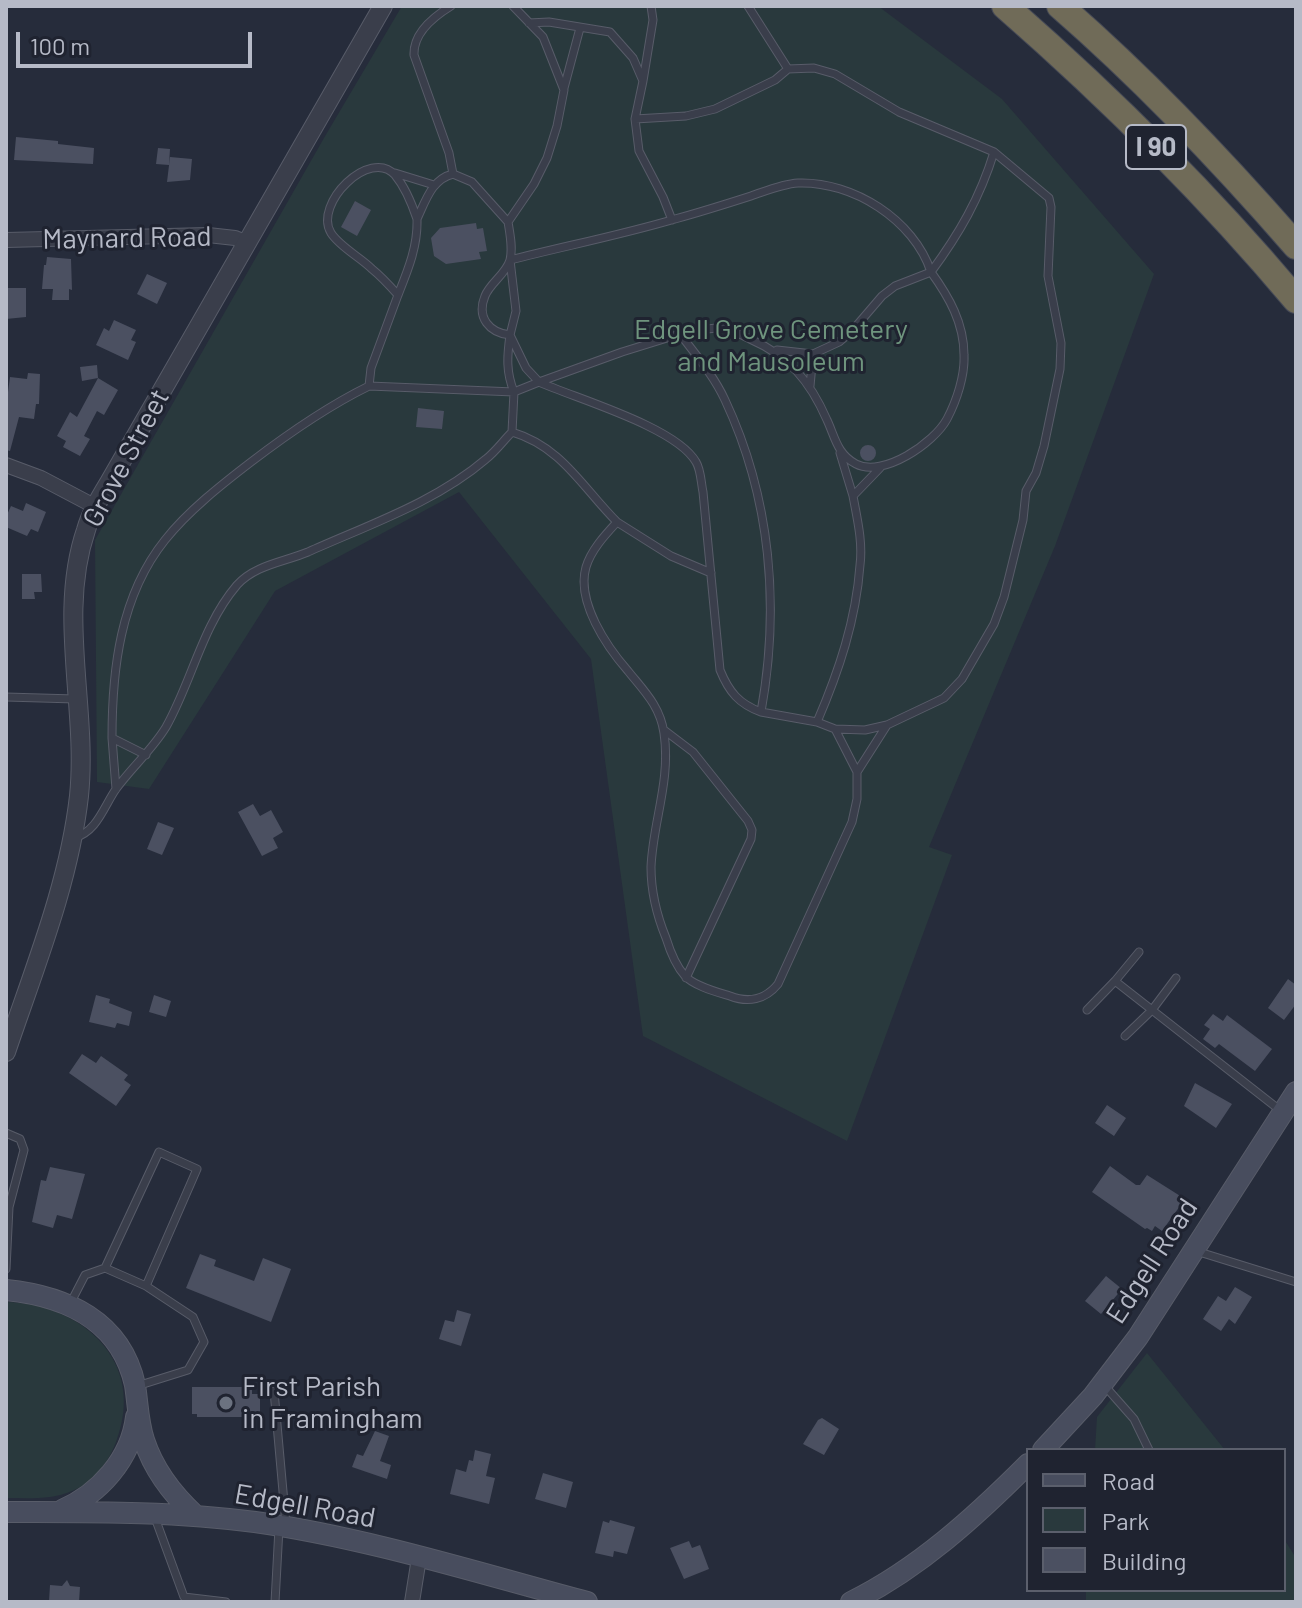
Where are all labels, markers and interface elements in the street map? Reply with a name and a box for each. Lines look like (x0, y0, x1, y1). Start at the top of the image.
scale bar (20, 16, 256, 66)
text: 100 m (30, 31, 90, 60)
road number: I 90 (1126, 125, 1186, 169)
street label: Maynard Road (42, 220, 212, 256)
park label: Edgell Grove Cemetery and Mausoleum (634, 313, 908, 379)
street label: Grove Street (76, 383, 176, 533)
street label: Edgell Road (1099, 1192, 1205, 1330)
place label: First Parish in Framingham (242, 1370, 423, 1436)
marker: First Parish in Framingham (217, 1394, 235, 1412)
legend (1026, 1448, 1286, 1592)
text: Road (1102, 1466, 1155, 1495)
street label: Edgell Road (232, 1477, 378, 1535)
text: Park (1102, 1506, 1149, 1535)
text: Building (1102, 1546, 1186, 1575)

